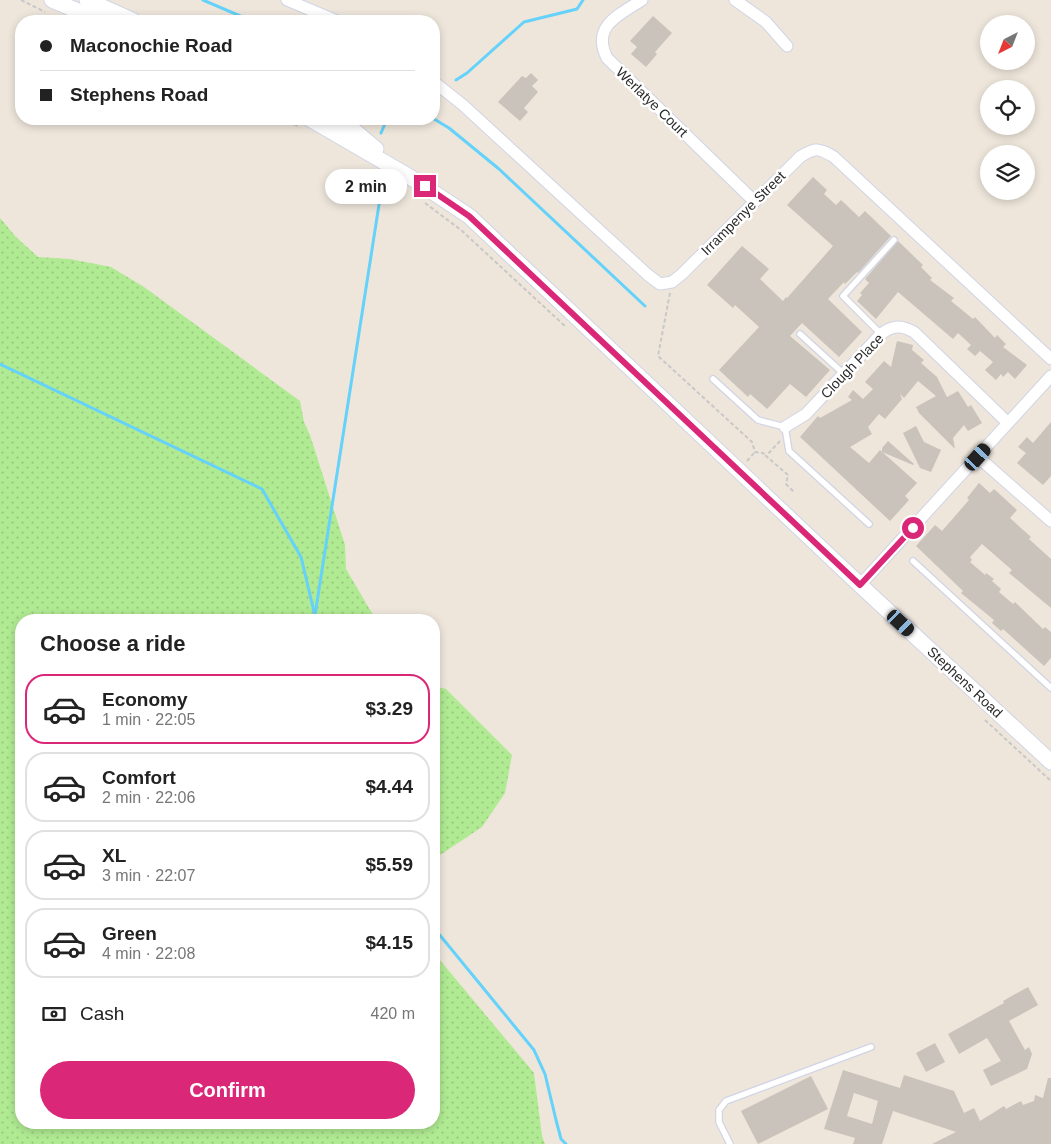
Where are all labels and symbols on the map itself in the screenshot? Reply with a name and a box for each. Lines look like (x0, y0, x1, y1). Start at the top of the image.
north arrow (980, 15, 1035, 70)
street label: Werlatye Court (613, 64, 691, 140)
callout: 2 min (325, 168, 408, 204)
street label: Irrampenye Street (698, 168, 788, 258)
route end (414, 175, 436, 197)
street label: Clough Place (817, 330, 887, 402)
car (962, 441, 993, 473)
route start (902, 517, 924, 539)
car (884, 607, 917, 639)
street label: Stephens Road (924, 643, 1006, 721)

